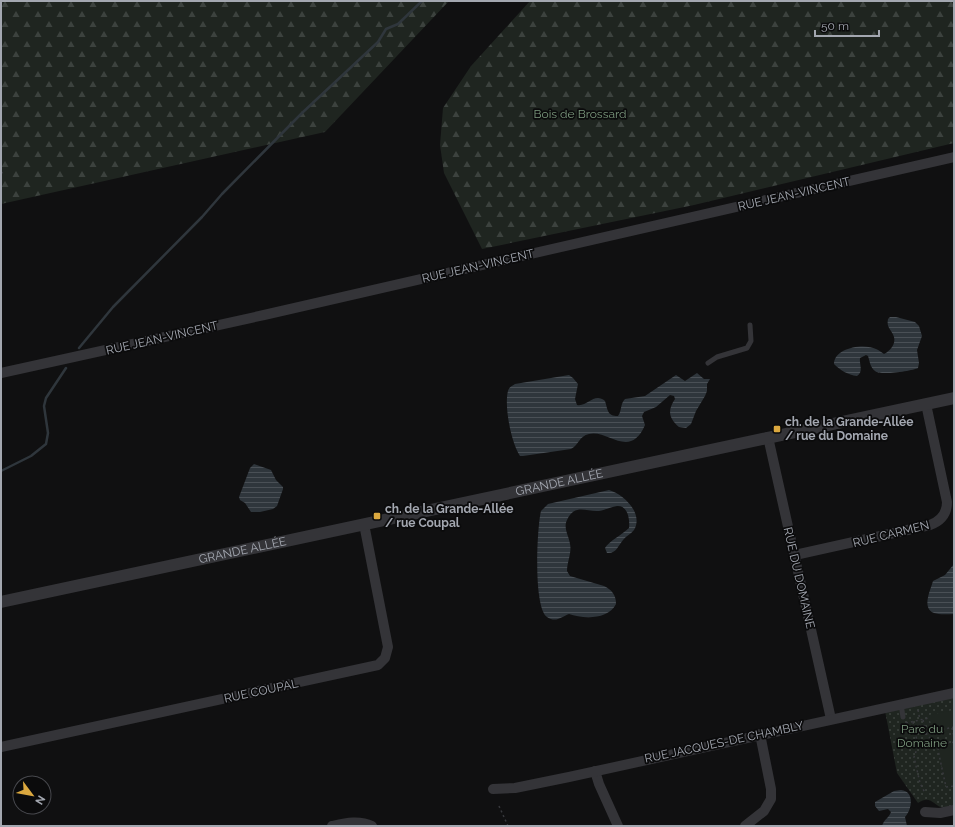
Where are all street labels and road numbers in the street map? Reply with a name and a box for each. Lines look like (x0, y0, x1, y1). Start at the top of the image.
street label: RUE JEAN-VINCENT (737, 174, 852, 214)
street label: RUE JEAN-VINCENT (421, 246, 536, 286)
street label: RUE JEAN-VINCENT (105, 318, 220, 358)
street label: GRANDE ALLÉE (514, 466, 604, 499)
street label: RUE CARMEN (851, 518, 931, 550)
street label: RUE DU DOMAINE (781, 526, 817, 630)
street label: GRANDE ALLÉE (197, 534, 288, 566)
street label: RUE COUPAL (223, 676, 299, 706)
street label: RUE JACQUES-DE CHAMBLY (643, 718, 805, 766)

